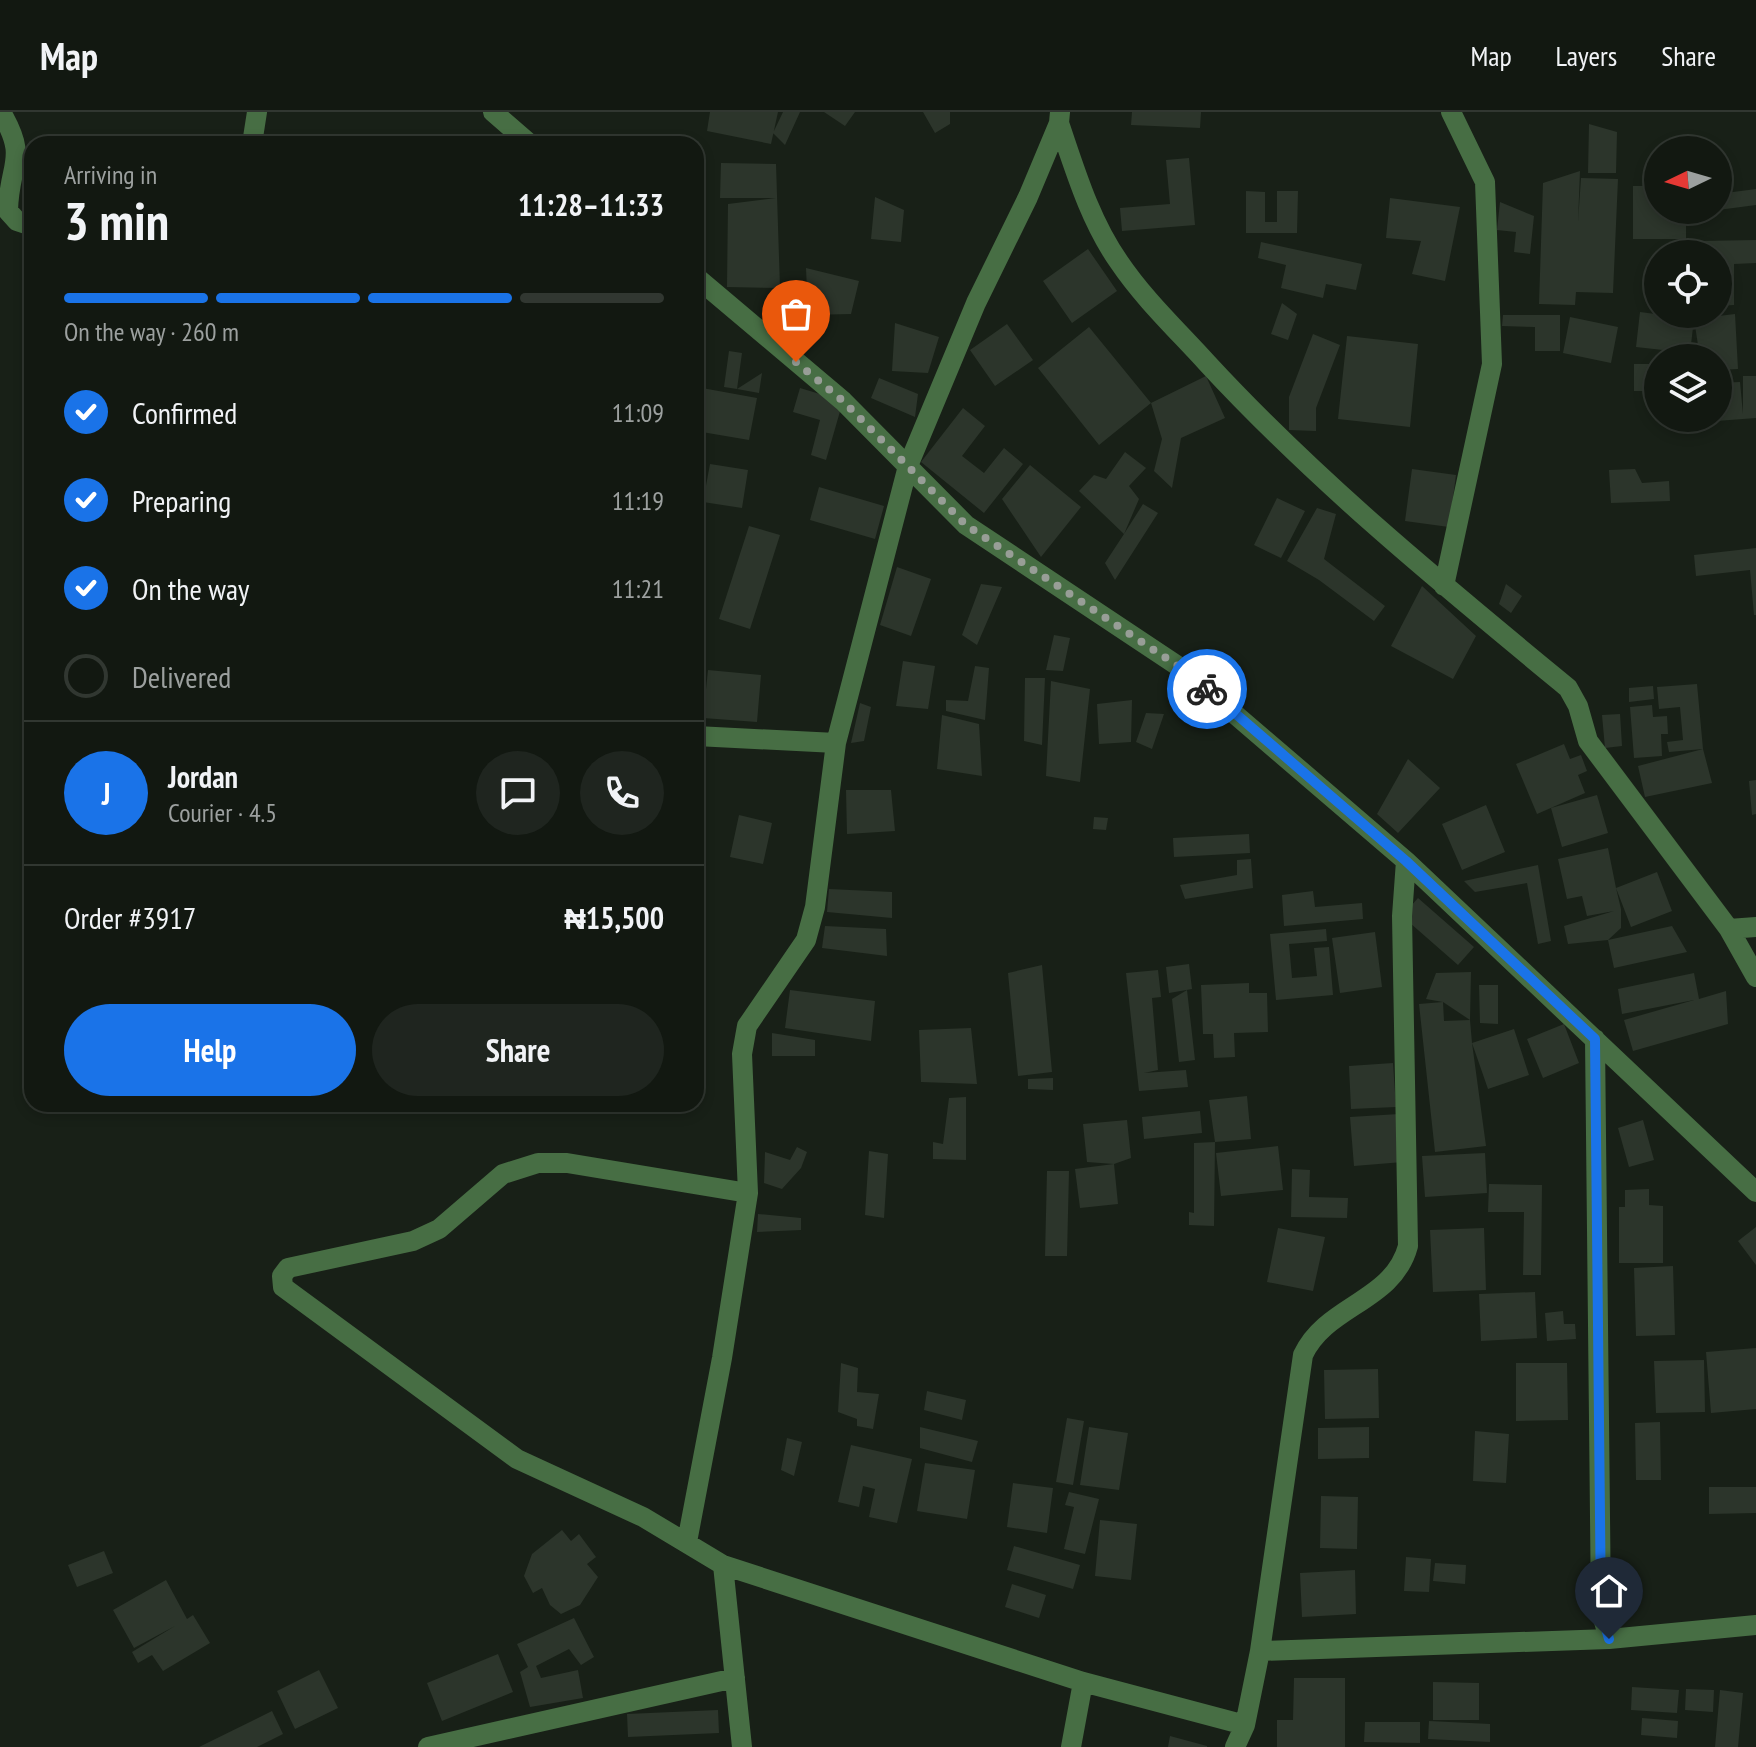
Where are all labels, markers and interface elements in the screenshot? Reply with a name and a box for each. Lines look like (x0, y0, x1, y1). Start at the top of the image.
text: Map (40, 31, 98, 80)
text: Map (1470, 37, 1512, 74)
text: Layers (1556, 37, 1617, 74)
text: Share (1661, 37, 1716, 74)
north arrow (1644, 136, 1732, 224)
map controls (1644, 136, 1732, 432)
text: Arriving in (64, 158, 157, 191)
text: 11:28–11:33 (518, 185, 664, 224)
text: 3 min (64, 187, 169, 254)
button: locate (1644, 240, 1732, 328)
pin (762, 280, 830, 362)
icon: bag (774, 292, 818, 336)
text: On the way · 260 m (64, 315, 239, 348)
button: layers (1644, 344, 1732, 432)
icon: check (64, 390, 108, 434)
text: Confirmed (132, 393, 237, 432)
text: 11:09 (612, 396, 664, 429)
icon: check (64, 478, 108, 522)
text: Preparing (132, 481, 231, 520)
text: 11:19 (612, 484, 664, 517)
icon: check (64, 566, 108, 610)
text: On the way (132, 569, 249, 608)
text: 11:21 (612, 572, 664, 605)
courier (1167, 649, 1247, 729)
text: Delivered (132, 657, 231, 696)
icon: bike (1185, 667, 1229, 711)
button: chat (476, 751, 560, 835)
button: phone (580, 751, 664, 835)
text: Jordan (168, 757, 238, 796)
text: J (102, 774, 110, 813)
text: Courier · 4.5 (168, 796, 277, 829)
text: Order #3917 (64, 898, 196, 937)
text: ₦15,500 (564, 898, 664, 937)
button: Help (64, 1004, 356, 1096)
button: Share (372, 1004, 664, 1096)
pin (1575, 1557, 1643, 1639)
icon: home (1587, 1569, 1631, 1613)

